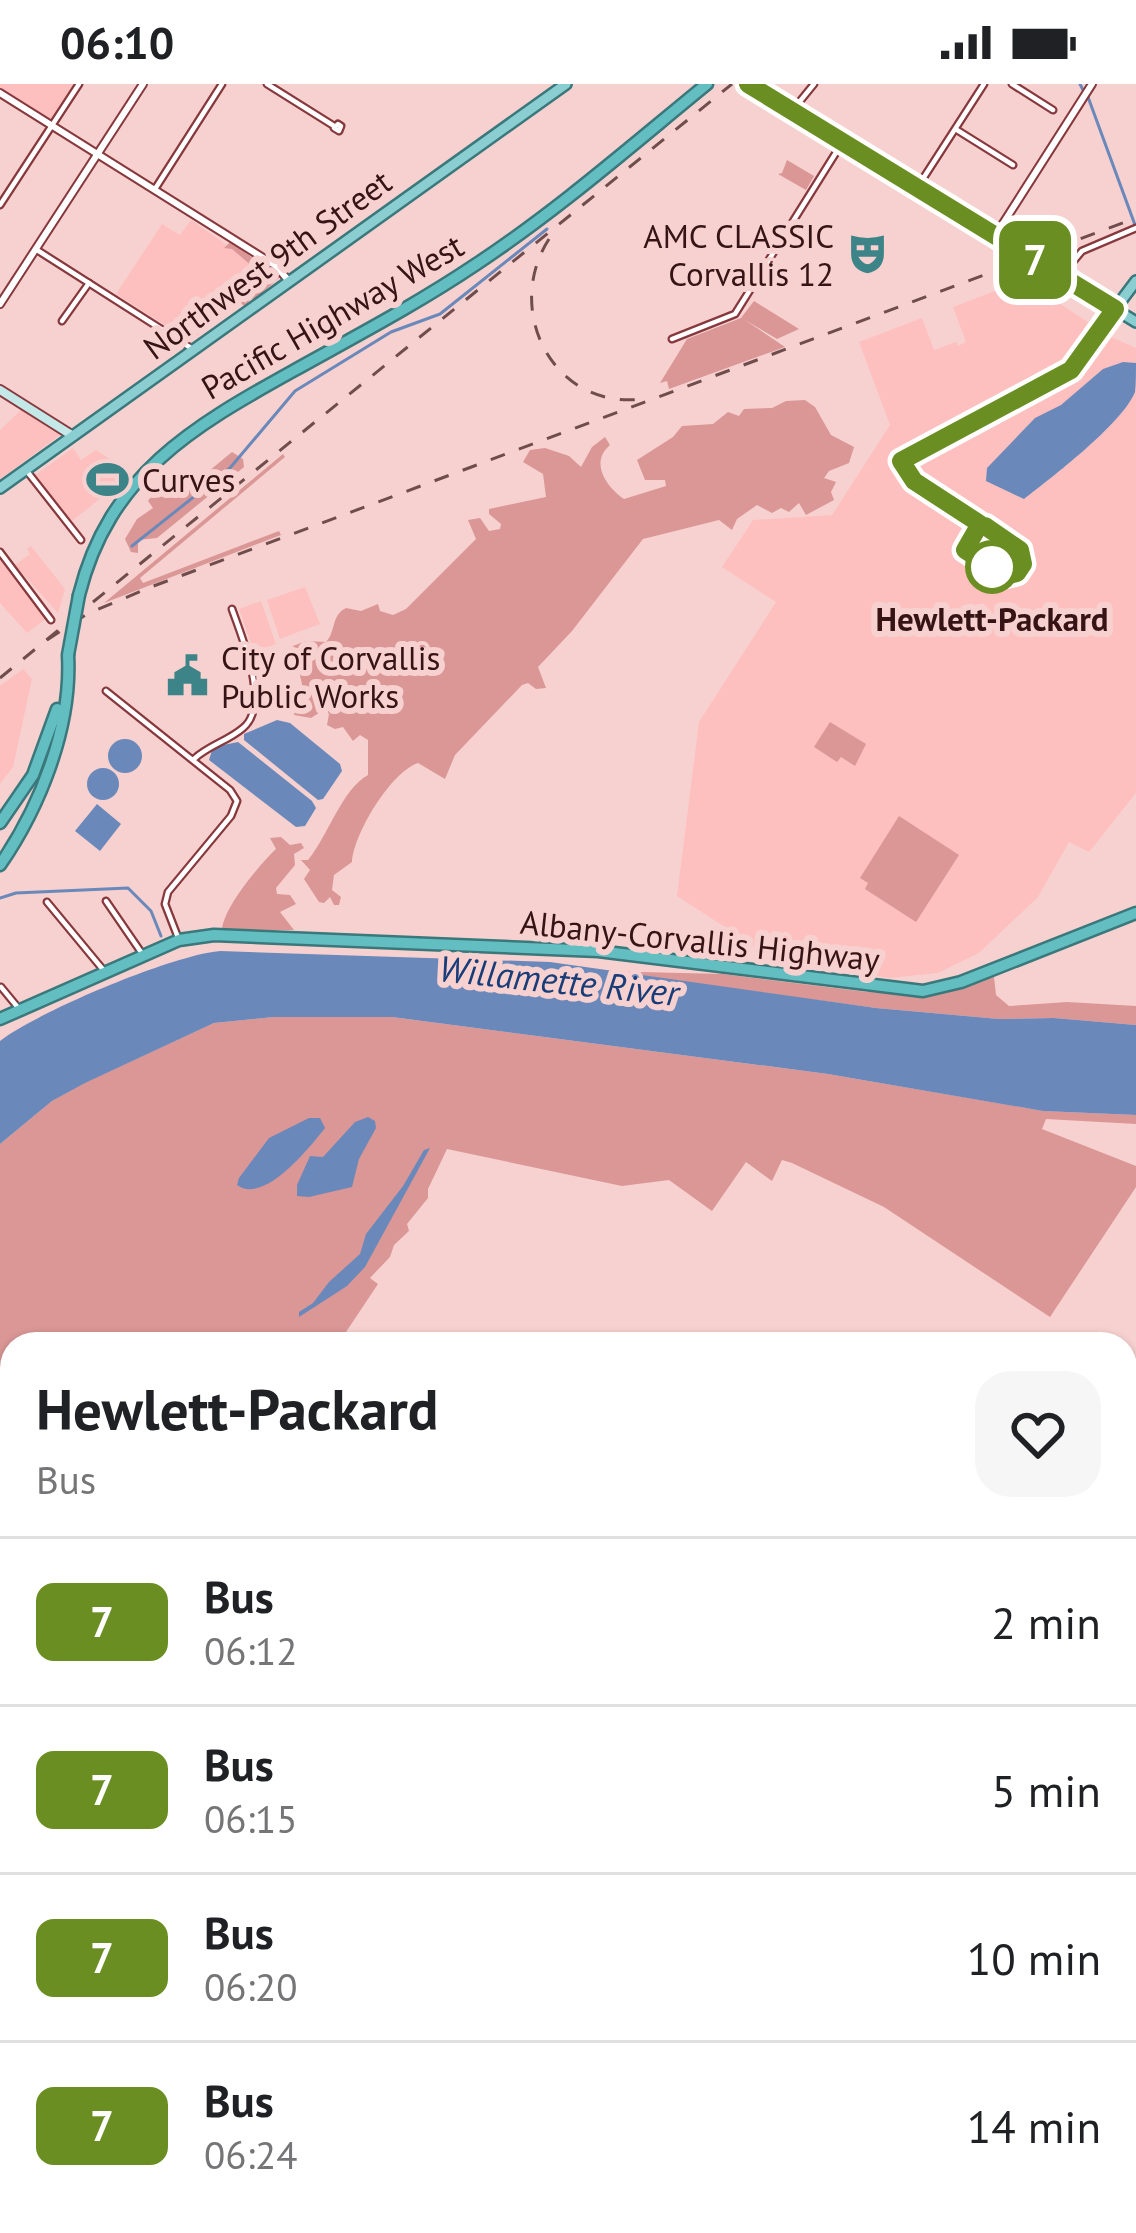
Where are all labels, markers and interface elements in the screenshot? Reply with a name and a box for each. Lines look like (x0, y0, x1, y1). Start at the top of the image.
text: 06:10 (60, 13, 174, 71)
street label: Northwest 9th Street (135, 160, 399, 368)
place label: AMC CLASSIC Corvallis 12 (643, 214, 834, 295)
line badge: 7 (996, 221, 1074, 299)
street label: Pacific Highway West (193, 223, 471, 409)
theatre icon: AMC CLASSIC Corvallis 12 (845, 231, 891, 277)
text: 7 (1023, 232, 1047, 287)
sports icon: Curves (85, 456, 131, 502)
place label: Curves (142, 458, 236, 501)
marker: Hewlett-Packard (967, 542, 1017, 592)
place label: Hewlett-Packard (875, 597, 1109, 640)
place label: City of Corvallis Public Works (221, 636, 440, 717)
public building icon: City of Corvallis Public Works (164, 653, 210, 699)
street label: Albany-Corvallis Highway (518, 900, 882, 980)
water label: Willamette River (437, 944, 683, 1016)
button: heart (975, 1371, 1101, 1497)
text: Hewlett-Packard (36, 1372, 438, 1446)
text: Bus (36, 1454, 96, 1505)
text: Bus (204, 1567, 274, 1625)
text: 2 min (991, 1593, 1101, 1651)
text: 7 (90, 1594, 114, 1649)
text: 06:12 (204, 1625, 298, 1676)
text: Bus (204, 1735, 274, 1793)
text: 5 min (991, 1761, 1101, 1819)
text: 7 (90, 1762, 114, 1817)
text: 06:15 (204, 1793, 298, 1844)
text: Bus (204, 1903, 274, 1961)
text: 10 min (967, 1929, 1101, 1987)
text: 7 (90, 1930, 114, 1985)
text: 06:20 (204, 1961, 298, 2012)
text: Bus (204, 2071, 274, 2129)
text: 14 min (967, 2097, 1101, 2155)
text: 7 (90, 2098, 114, 2153)
text: 06:24 (204, 2129, 298, 2180)

